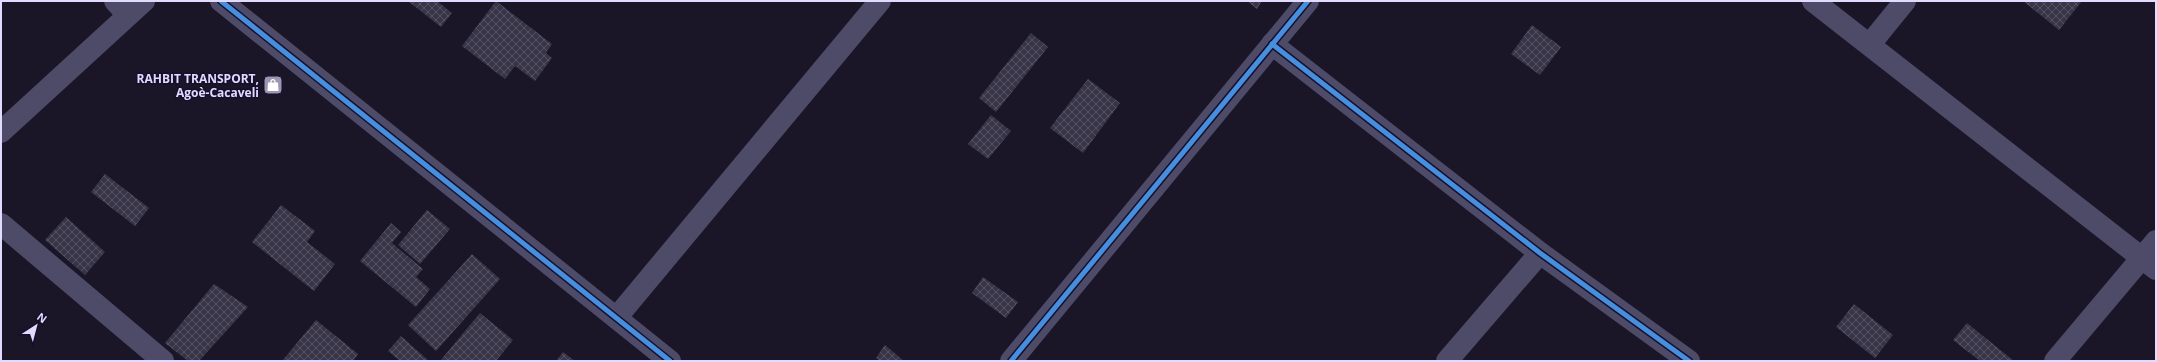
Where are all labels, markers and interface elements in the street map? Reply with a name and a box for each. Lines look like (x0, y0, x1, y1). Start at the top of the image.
place label: RAHBIT TRANSPORT, Agoè-Cacaveli (137, 70, 259, 101)
shop icon: RAHBIT TRANSPORT, Agoè-Cacaveli (262, 74, 284, 96)
north arrow (16, 306, 56, 346)
text: N (34, 309, 50, 326)

